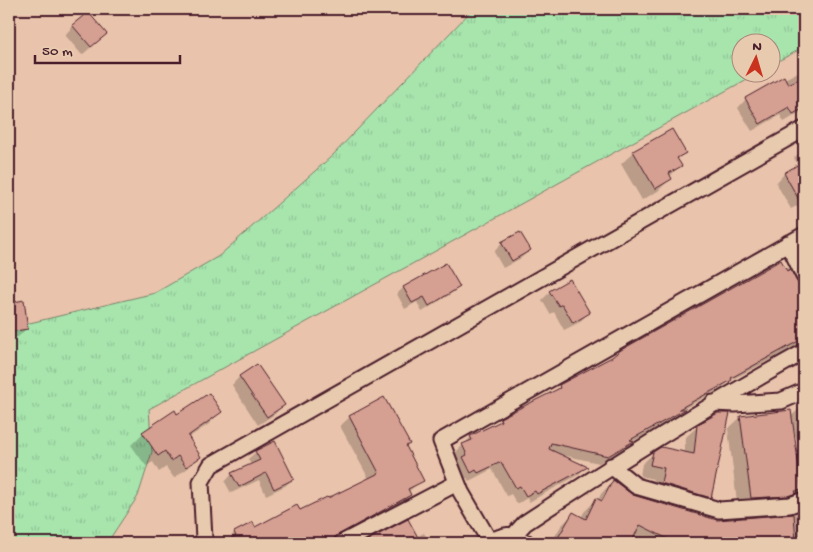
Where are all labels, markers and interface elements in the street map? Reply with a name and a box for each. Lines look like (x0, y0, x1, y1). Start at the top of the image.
scale bar (35, 32, 180, 64)
north arrow (730, 32, 780, 82)
text: N (752, 39, 762, 56)
text: 50 m (42, 43, 73, 61)

